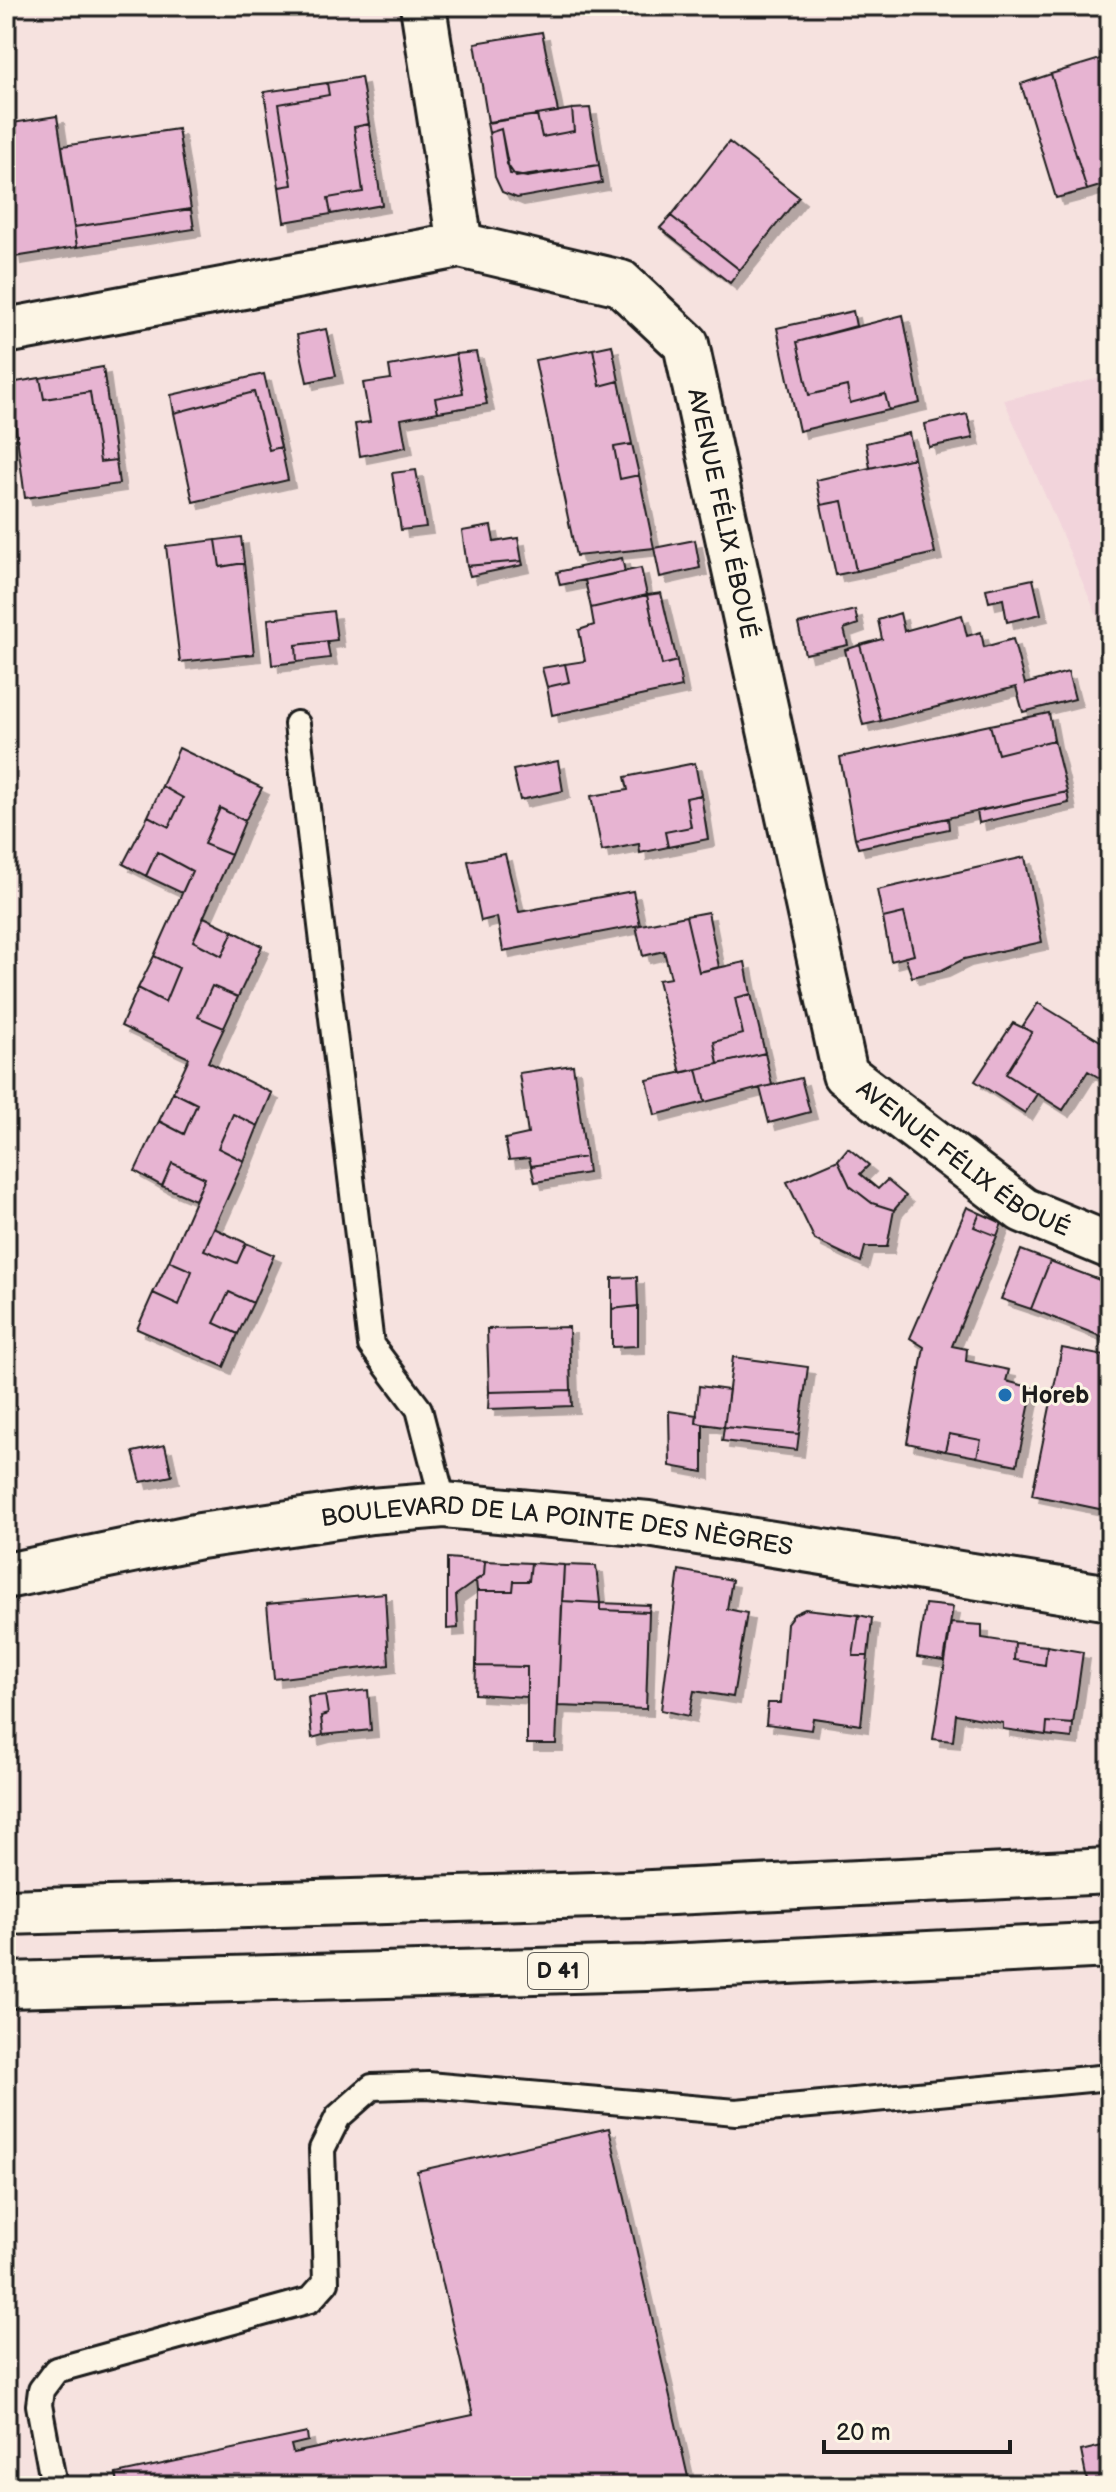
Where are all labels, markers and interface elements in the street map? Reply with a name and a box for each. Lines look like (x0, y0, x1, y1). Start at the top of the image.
street label: AVENUE FÉLIX ÉBOUÉ (682, 386, 765, 641)
street label: AVENUE FÉLIX ÉBOUÉ (851, 1074, 1075, 1242)
place label: Horeb (1021, 1381, 1089, 1410)
marker: Horeb (996, 1386, 1014, 1404)
street label: BOULEVARD DE LA POINTE DES NÈGRES (319, 1490, 795, 1561)
road number: D 41 (528, 1953, 588, 1989)
scale bar (824, 2404, 1010, 2454)
text: 20 m (836, 2418, 891, 2447)

